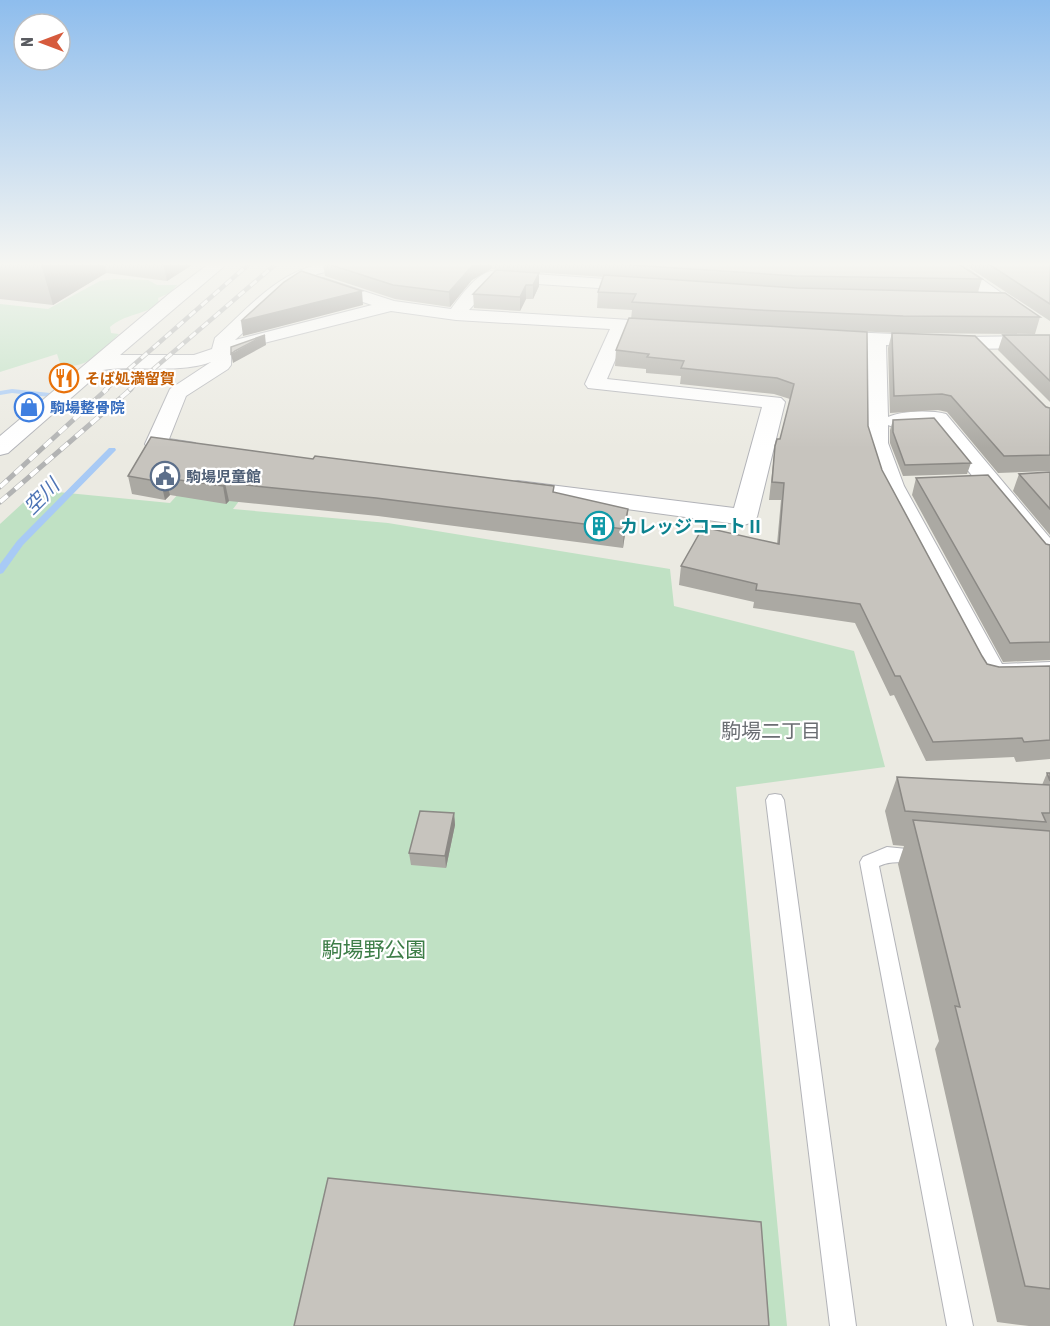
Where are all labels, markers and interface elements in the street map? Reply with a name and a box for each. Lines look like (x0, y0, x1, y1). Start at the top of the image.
north arrow (12, 12, 72, 72)
text: N (18, 37, 36, 47)
restaurant icon: そば処満留賀 (48, 362, 80, 394)
place label: そば処満留賀 (85, 370, 175, 387)
shop icon: 駒場整骨院 (13, 391, 45, 423)
place label: 駒場整骨院 (50, 399, 125, 416)
public building icon: 駒場児童館 (149, 460, 181, 492)
place label: 駒場児童館 (186, 468, 261, 485)
water label: 空川 (19, 472, 65, 518)
building icon: カレッジコートⅡ (583, 510, 615, 542)
place label: カレッジコートⅡ (620, 516, 764, 537)
district label: 駒場二丁目 (721, 719, 821, 742)
park label: 駒場野公園 (322, 937, 427, 961)

